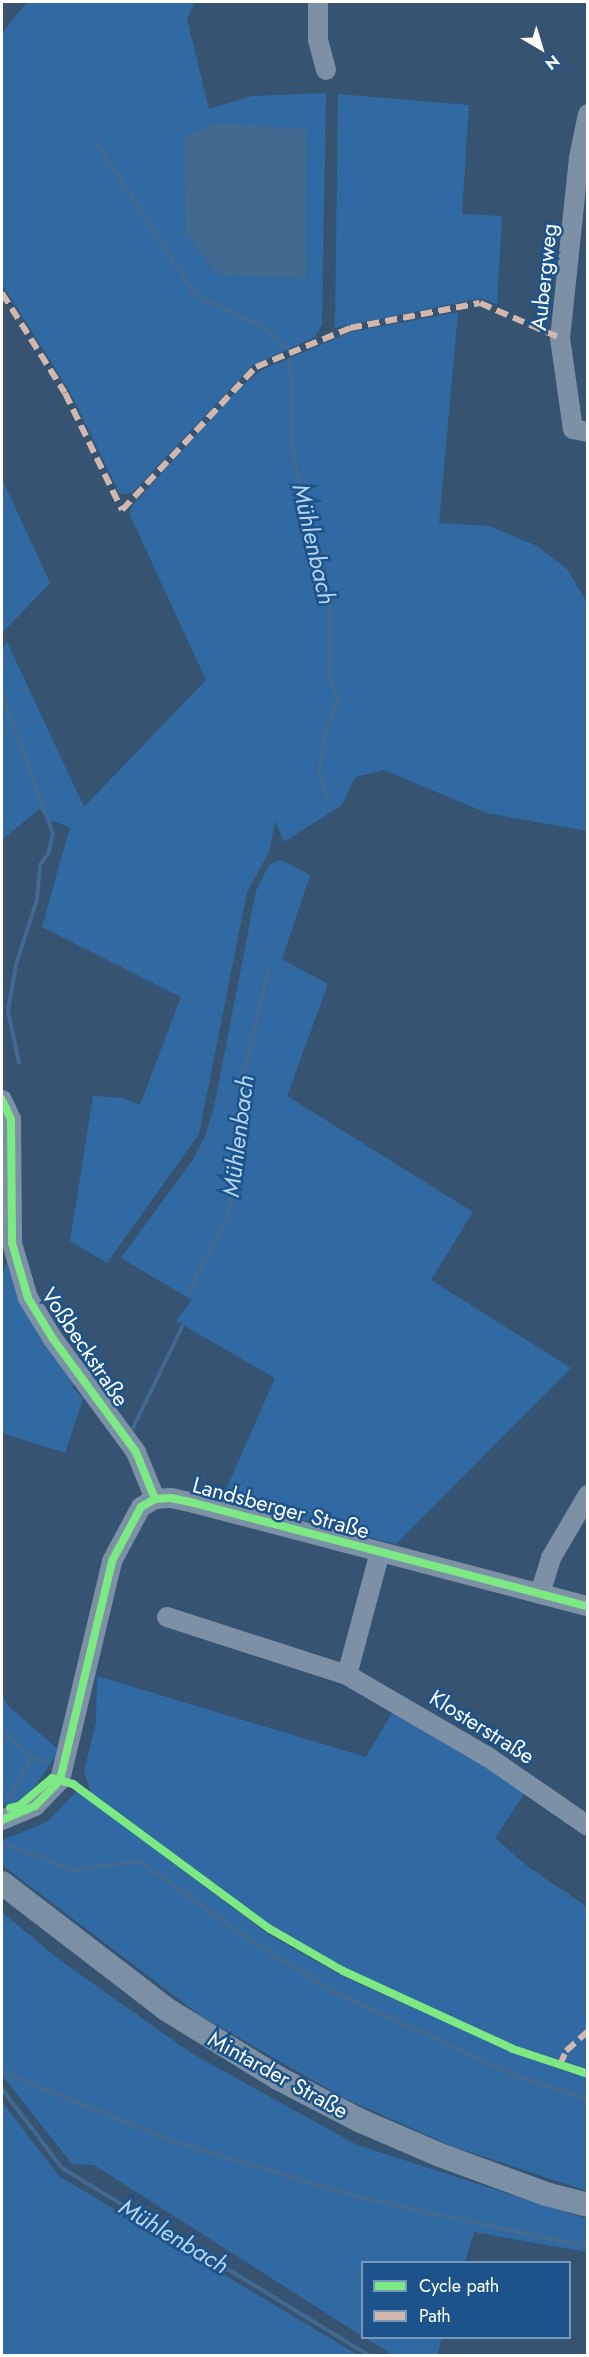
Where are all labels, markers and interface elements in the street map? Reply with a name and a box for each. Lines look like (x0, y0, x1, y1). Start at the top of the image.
north arrow (511, 18, 571, 78)
text: N (540, 50, 564, 76)
street label: Aubergweg (525, 222, 563, 332)
water label: Mühlenbach (286, 481, 342, 607)
water label: Mühlenbach (216, 1073, 260, 1199)
street label: Voßbeckstraße (36, 1283, 134, 1411)
street label: Landsberger Straße (190, 1472, 372, 1544)
street label: Klosterstraße (425, 1684, 539, 1770)
street label: Mintarder Straße (203, 2026, 353, 2124)
water label: Mühlenbach (114, 2192, 234, 2280)
legend (361, 2261, 571, 2339)
text: Cycle path (419, 2273, 499, 2299)
text: Path (419, 2303, 451, 2329)

